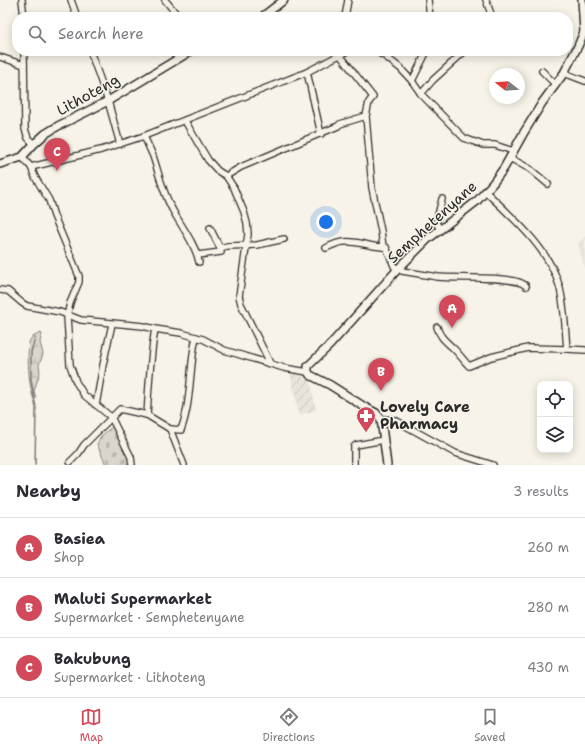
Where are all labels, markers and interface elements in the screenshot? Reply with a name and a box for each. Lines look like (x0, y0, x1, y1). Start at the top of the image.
search box (12, 12, 573, 56)
icon: search (26, 23, 48, 45)
text: Search here (58, 24, 144, 44)
north arrow (489, 68, 525, 104)
street label: Lithoteng (53, 70, 123, 120)
pin: C (44, 138, 70, 171)
street label: Semphetenyane (383, 176, 481, 268)
your location (316, 212, 336, 232)
pin: A (439, 295, 465, 328)
pin: B (368, 358, 394, 391)
map controls (537, 381, 573, 453)
button: locate (537, 381, 573, 417)
place label: Lovely Care Pharmacy (380, 397, 470, 434)
pharmacy icon: Lovely Care Pharmacy (355, 405, 377, 433)
button: layers (537, 417, 573, 453)
text: Nearby (16, 480, 81, 502)
text: 3 results (513, 483, 569, 500)
text: Basiea (54, 529, 105, 549)
text: A (24, 539, 34, 556)
text: 260 m (527, 539, 569, 556)
text: Shop (54, 549, 84, 566)
text: Maluti Supermarket (54, 589, 212, 609)
text: B (25, 599, 33, 616)
text: 280 m (527, 599, 569, 616)
text: Supermarket · Semphetenyane (54, 609, 245, 626)
text: Bakubung (54, 649, 131, 669)
text: C (25, 659, 33, 676)
text: 430 m (527, 659, 569, 676)
text: Supermarket · Lithoteng (54, 669, 206, 686)
tab: Map (80, 706, 103, 745)
tab: Directions (262, 706, 315, 745)
tab: Saved (474, 706, 505, 745)

